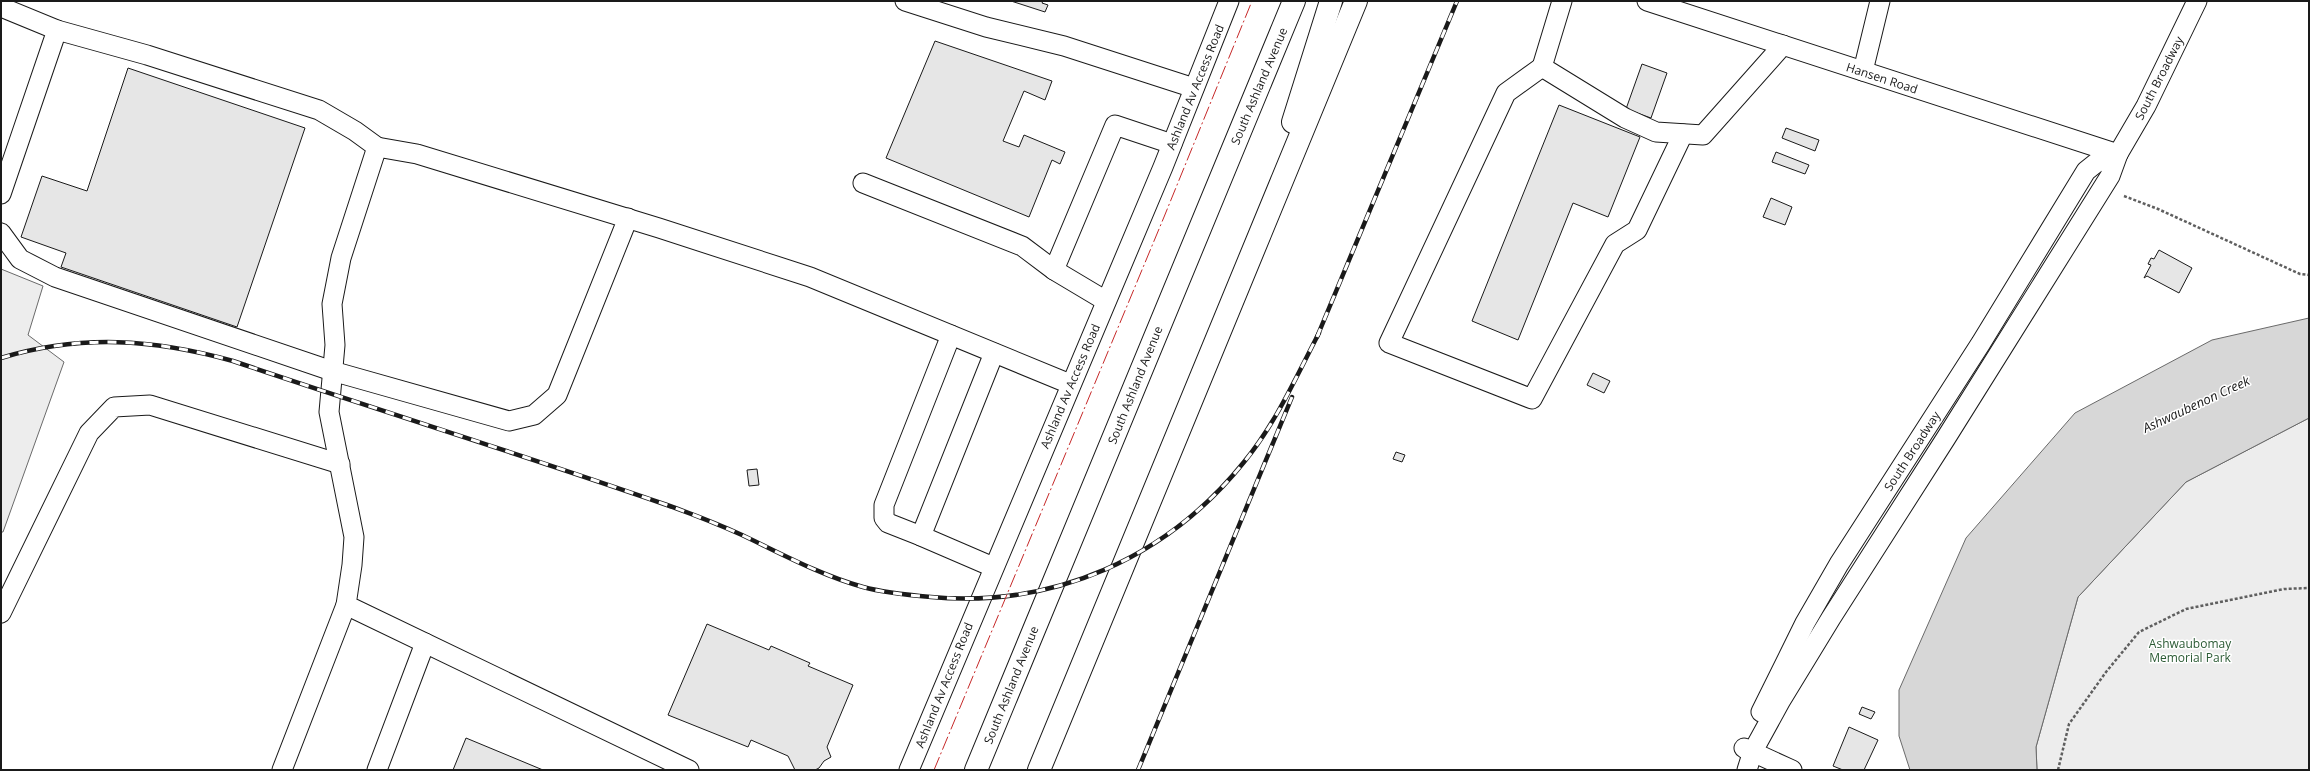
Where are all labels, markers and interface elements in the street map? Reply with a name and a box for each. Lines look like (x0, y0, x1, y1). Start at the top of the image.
street label: Ashland Av Access Road (1162, 22, 1228, 152)
street label: South Ashland Avenue (1227, 25, 1292, 147)
street label: South Broadway (2131, 32, 2188, 123)
street label: Hansen Road (1844, 58, 1920, 98)
street label: Ashland Av Access Road (1036, 321, 1104, 451)
street label: South Ashland Avenue (1104, 323, 1167, 447)
water label: Ashwaubenon Creek (2139, 371, 2253, 437)
street label: South Broadway (1880, 407, 1945, 494)
street label: Ashland Av Access Road (911, 620, 977, 750)
street label: South Ashland Avenue (980, 623, 1043, 747)
park label: Ashwaubomay Memorial Park (2149, 635, 2232, 666)

